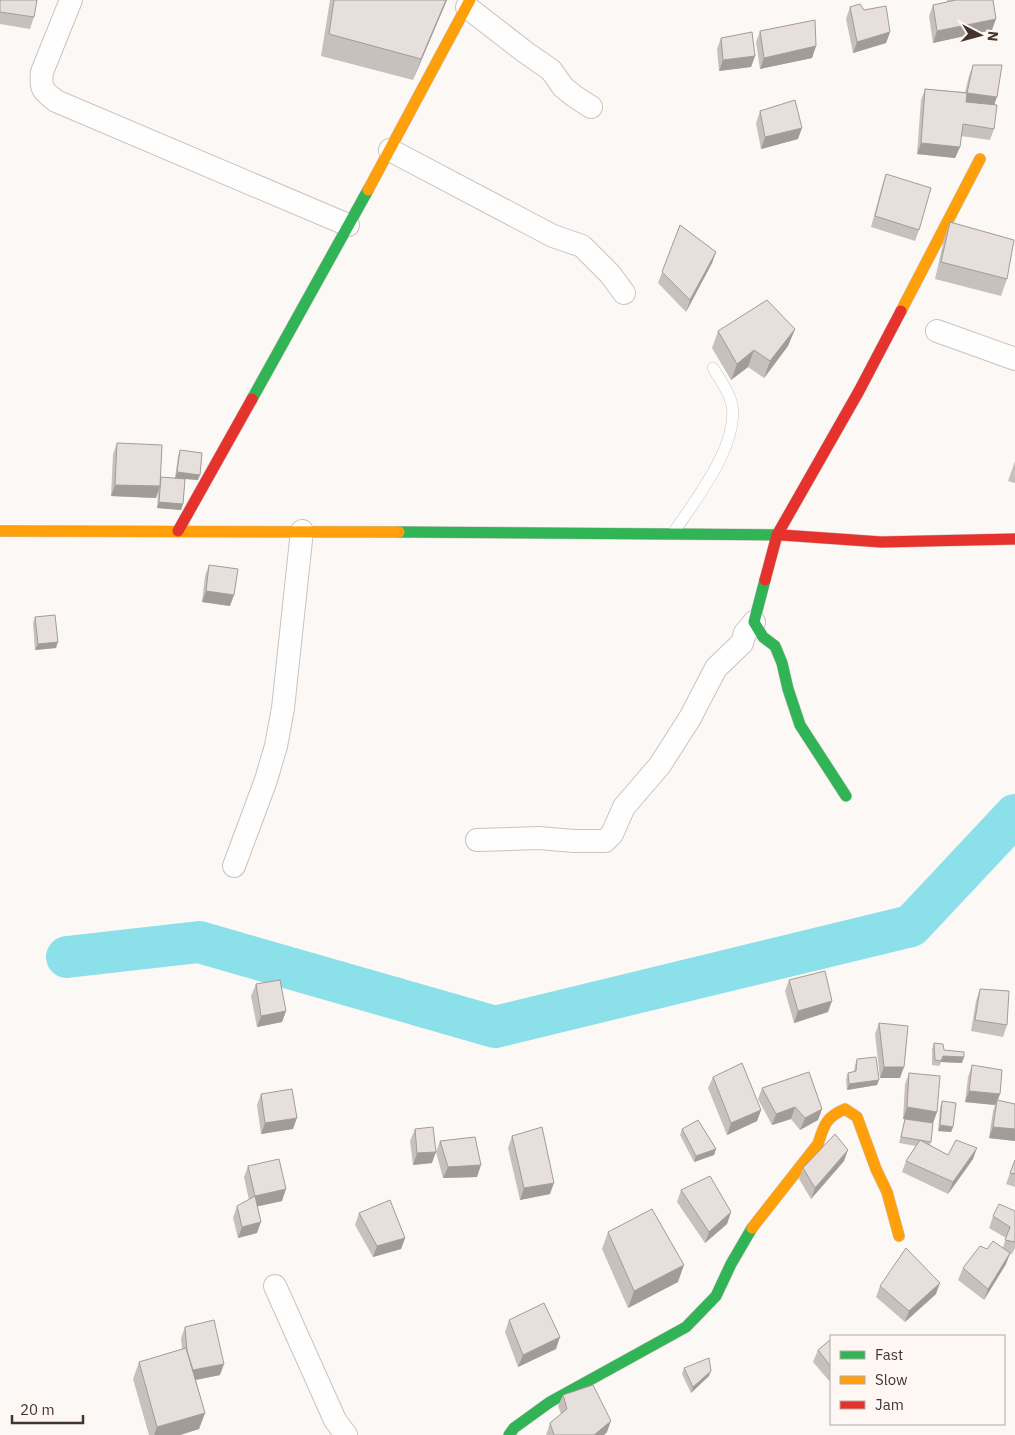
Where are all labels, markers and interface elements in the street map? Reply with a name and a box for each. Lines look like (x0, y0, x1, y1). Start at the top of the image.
north arrow (955, 10, 1005, 60)
text: N (983, 30, 1002, 42)
legend (830, 1335, 1005, 1425)
text: Fast (875, 1345, 903, 1364)
text: Slow (875, 1370, 908, 1389)
scale bar (12, 1392, 84, 1424)
text: Jam (875, 1395, 904, 1414)
text: 20 m (20, 1400, 55, 1419)

